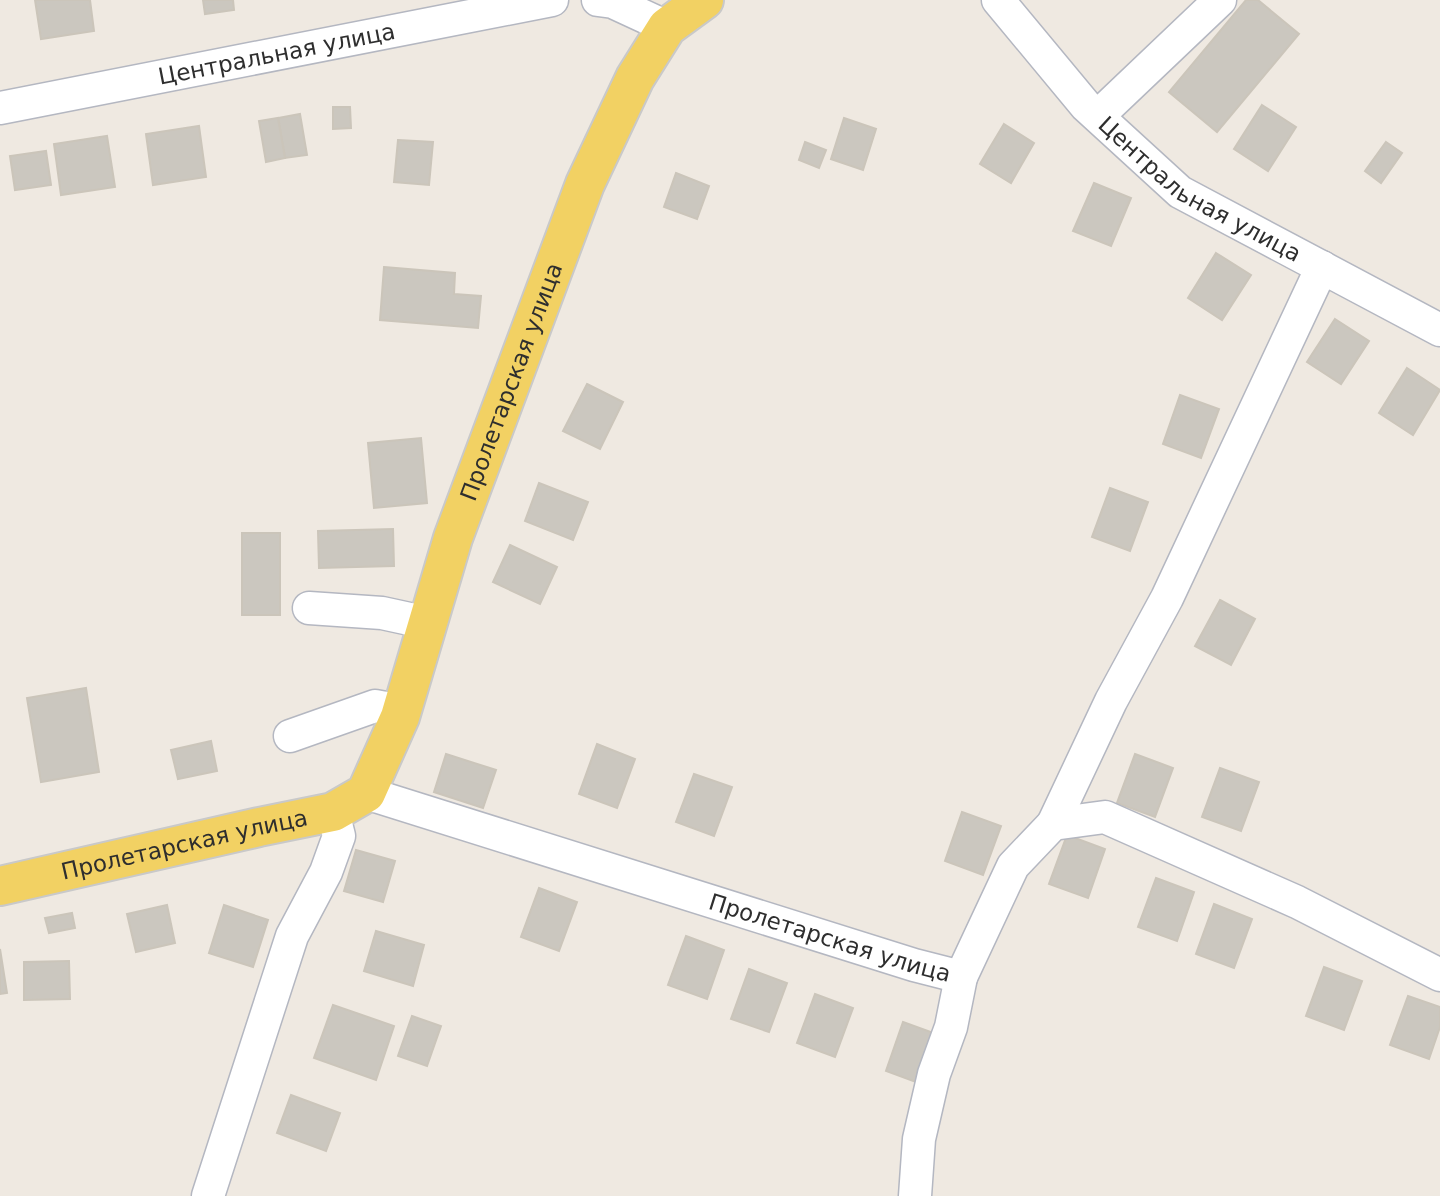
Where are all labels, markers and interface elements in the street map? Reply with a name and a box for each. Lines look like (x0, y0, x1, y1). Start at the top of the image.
street label: Центральная улица (156, 18, 397, 90)
street label: Центральная улица (1093, 111, 1306, 267)
street label: Пролетарская улица (455, 259, 567, 504)
street label: Пролетарская улица (59, 804, 310, 885)
street label: Пролетарская улица (706, 888, 954, 987)

